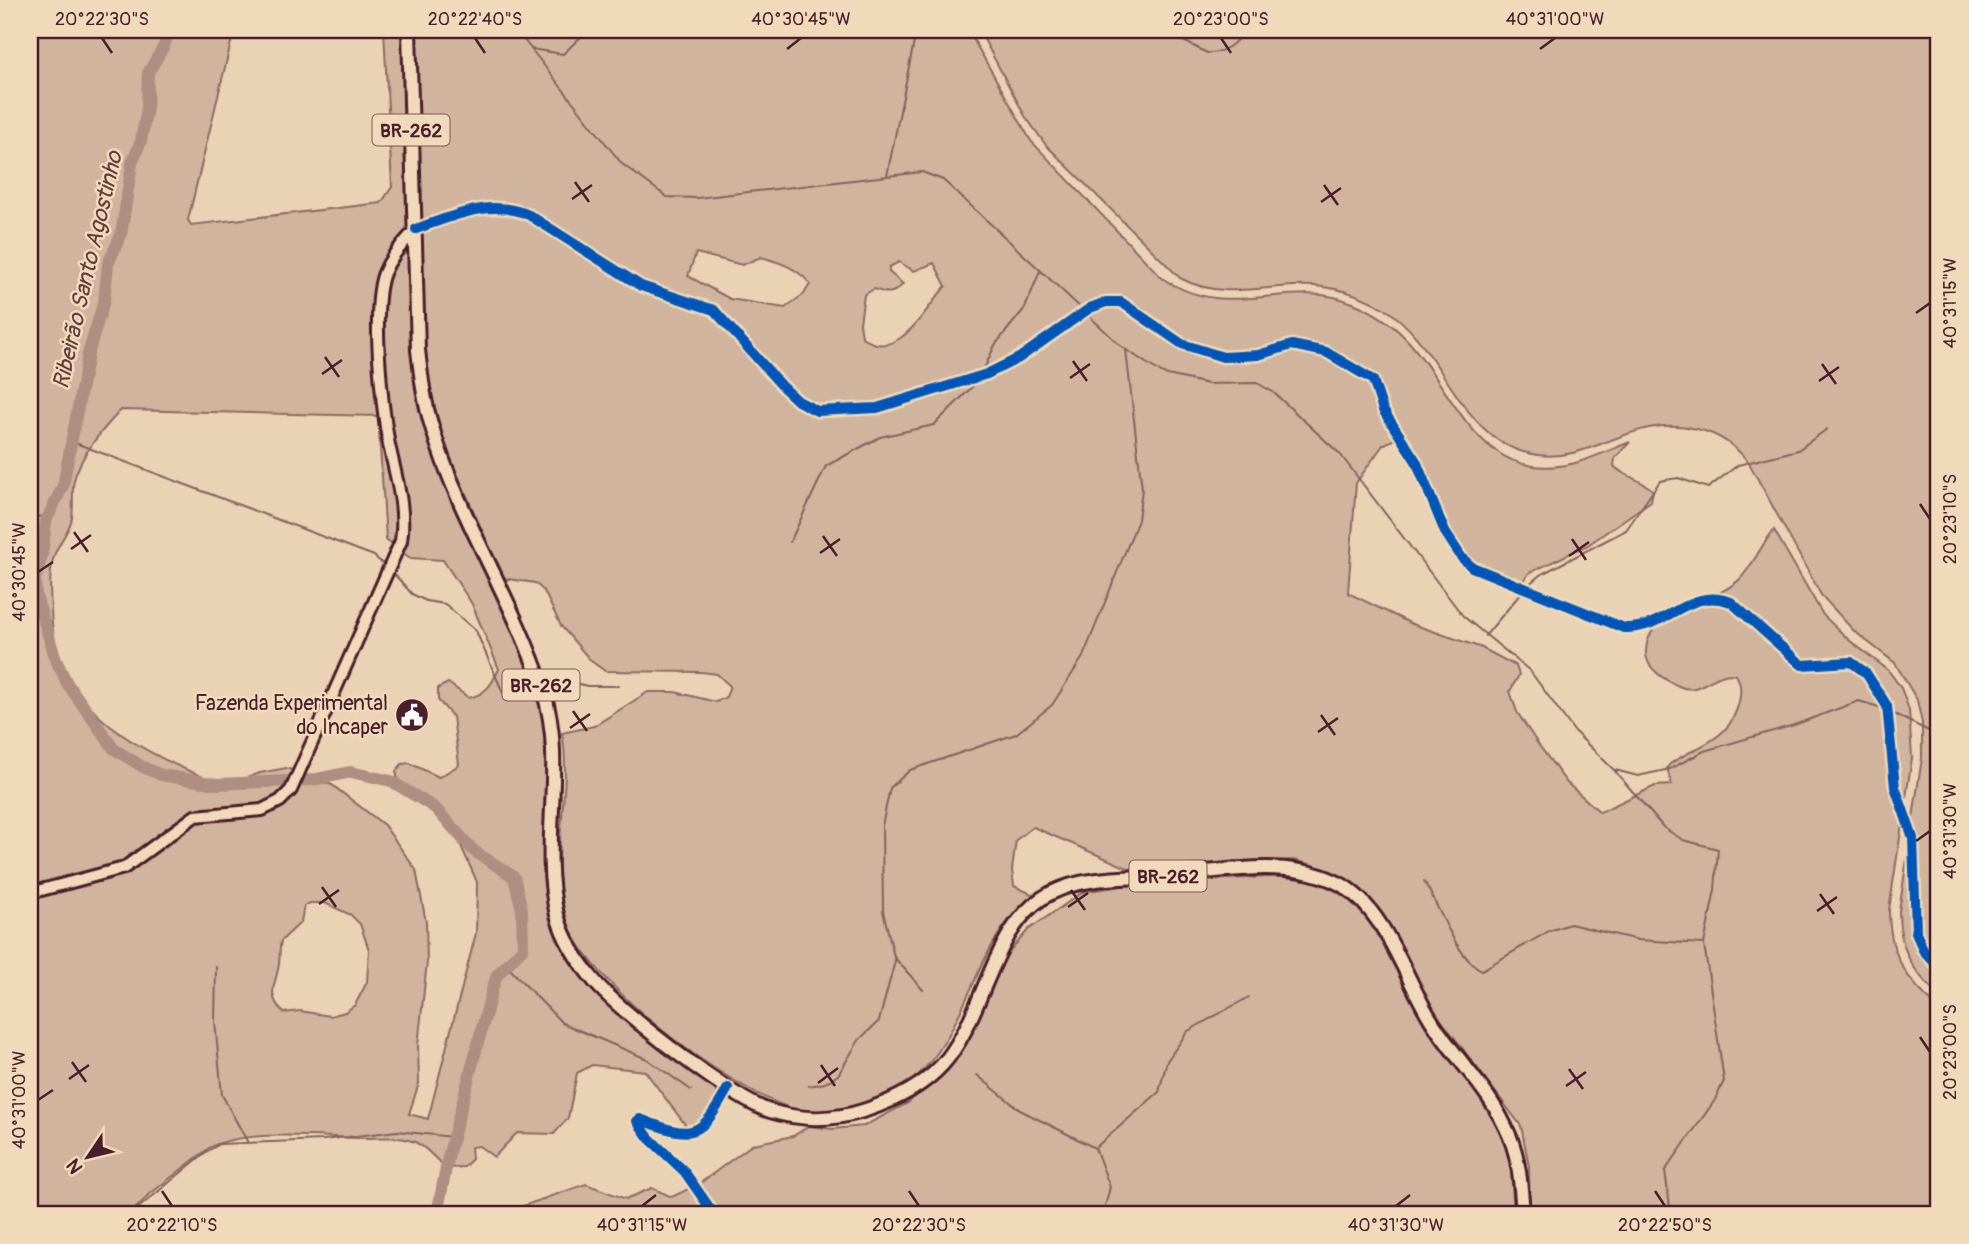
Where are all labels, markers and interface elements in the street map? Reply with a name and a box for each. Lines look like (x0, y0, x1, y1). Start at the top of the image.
text: 20°22'30"S (55, 8, 149, 31)
text: 20°22'40"S (428, 8, 522, 31)
text: 40°30'45"W (751, 8, 851, 31)
text: 20°23'00"S (1173, 8, 1269, 31)
text: 40°31'00"W (1506, 8, 1604, 31)
road number: BR-262 (372, 114, 450, 146)
water label: Ribeirão Santo Agostinho (46, 147, 129, 392)
text: 40°31'15"W (1939, 258, 1962, 348)
text: 20°23'10"S (1939, 474, 1962, 564)
text: 40°30'45"W (8, 522, 31, 622)
road number: BR-262 (503, 670, 580, 700)
place label: Fazenda Experimental do Incaper (195, 690, 388, 741)
public building icon: Fazenda Experimental do Incaper (393, 696, 431, 734)
text: 40°31'30"W (1939, 783, 1962, 879)
road number: BR-262 (1130, 860, 1206, 891)
text: 20°23'00"S (1939, 1004, 1962, 1100)
text: 40°31'00"W (8, 1051, 31, 1149)
north arrow (52, 1122, 122, 1192)
text: N (61, 1154, 88, 1178)
text: 20°22'10"S (126, 1214, 218, 1237)
text: 40°31'15"W (597, 1214, 687, 1237)
text: 20°22'30"S (872, 1214, 966, 1237)
text: 40°31'30"W (1348, 1214, 1444, 1237)
text: 20°22'50"S (1618, 1214, 1712, 1237)

